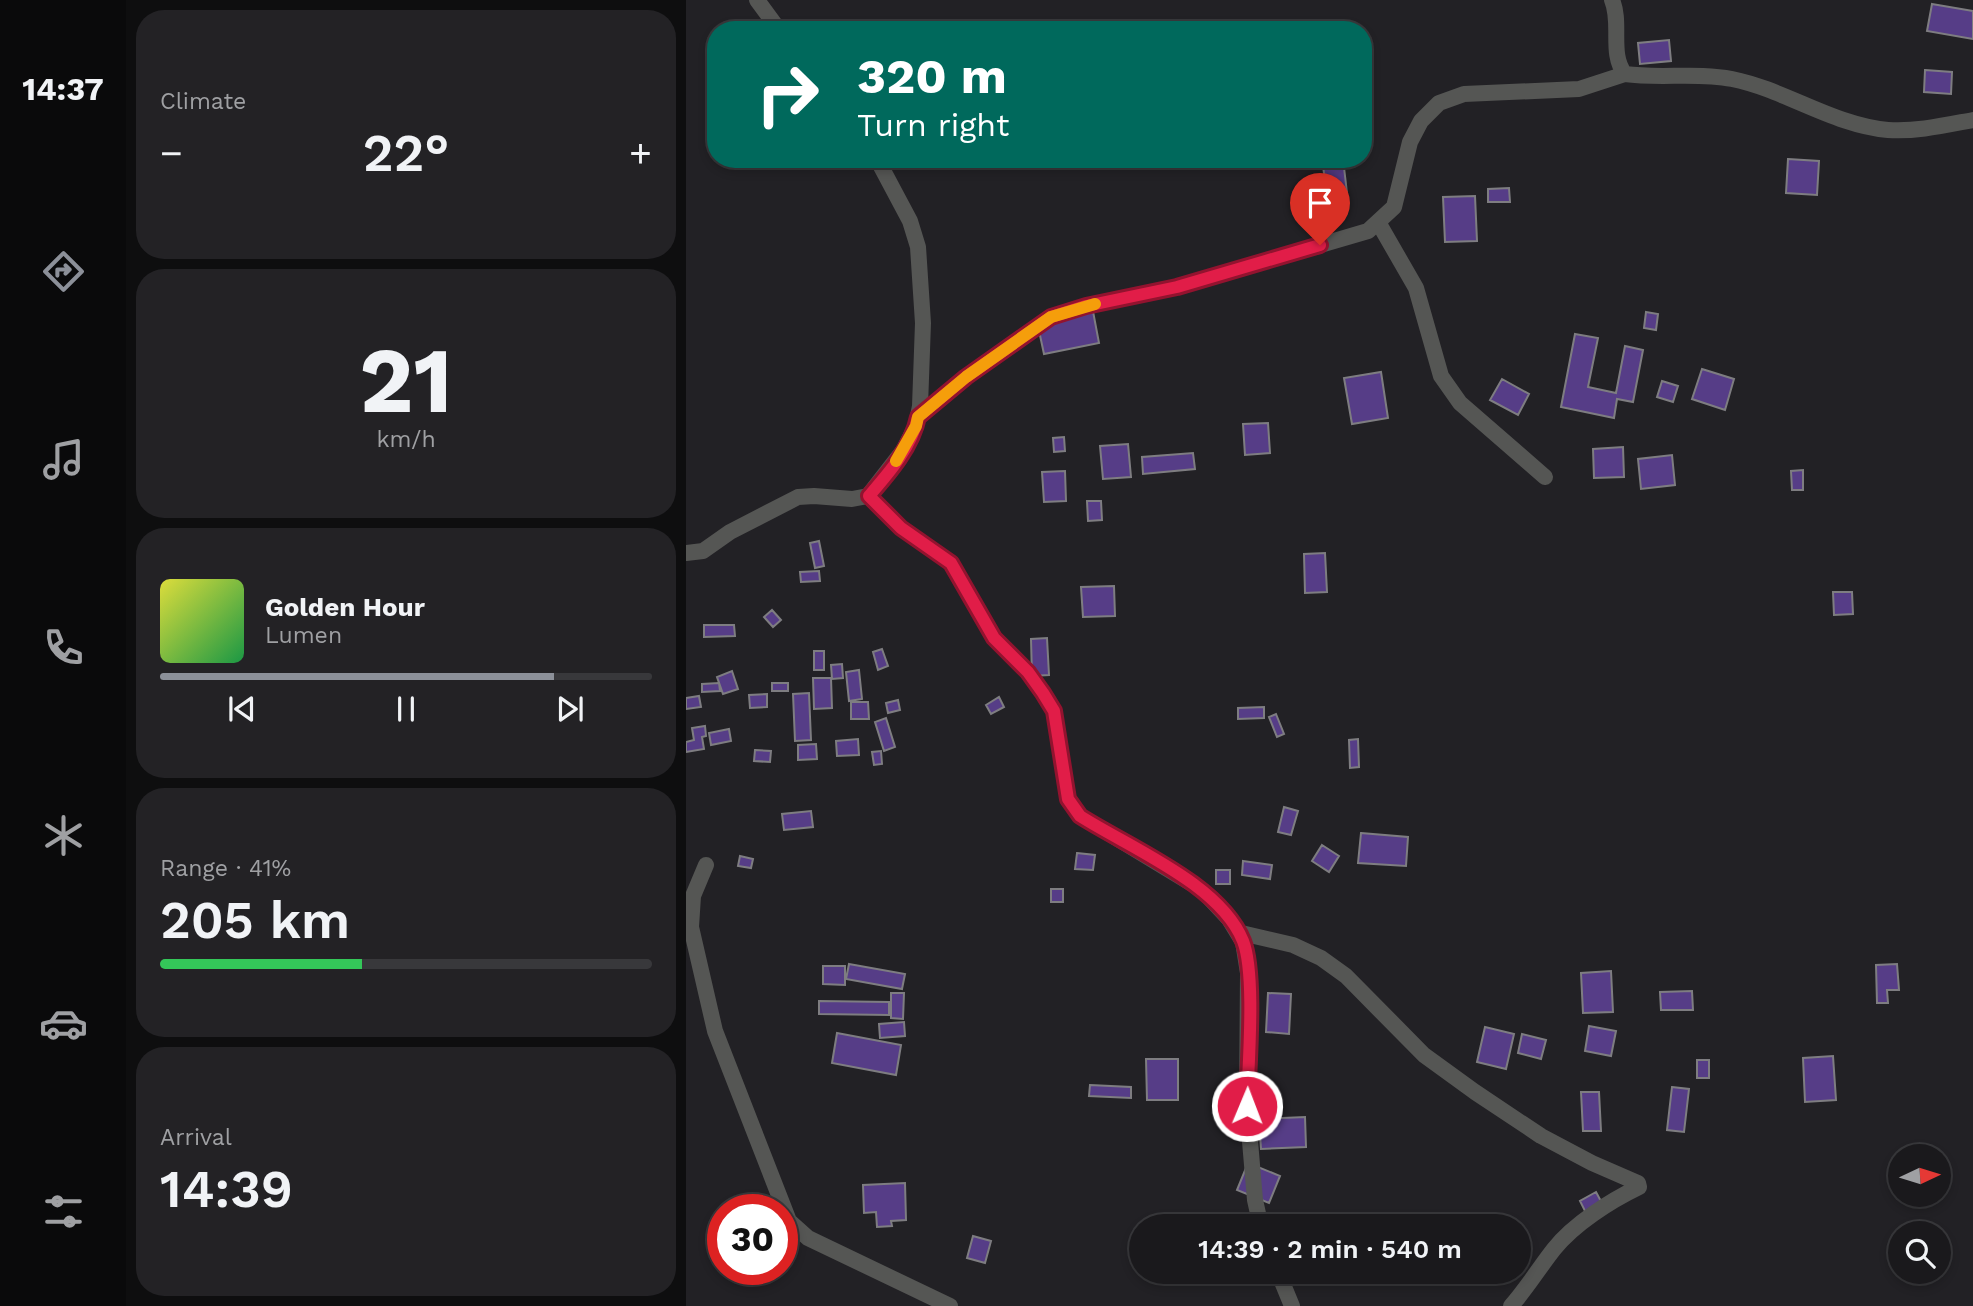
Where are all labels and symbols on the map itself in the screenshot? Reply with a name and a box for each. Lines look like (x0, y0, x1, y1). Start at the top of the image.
pin (1290, 173, 1350, 245)
position arrow (1210, 1069, 1284, 1143)
north arrow (1888, 1144, 1951, 1208)
speed limit sign: 30 (707, 1194, 798, 1285)

